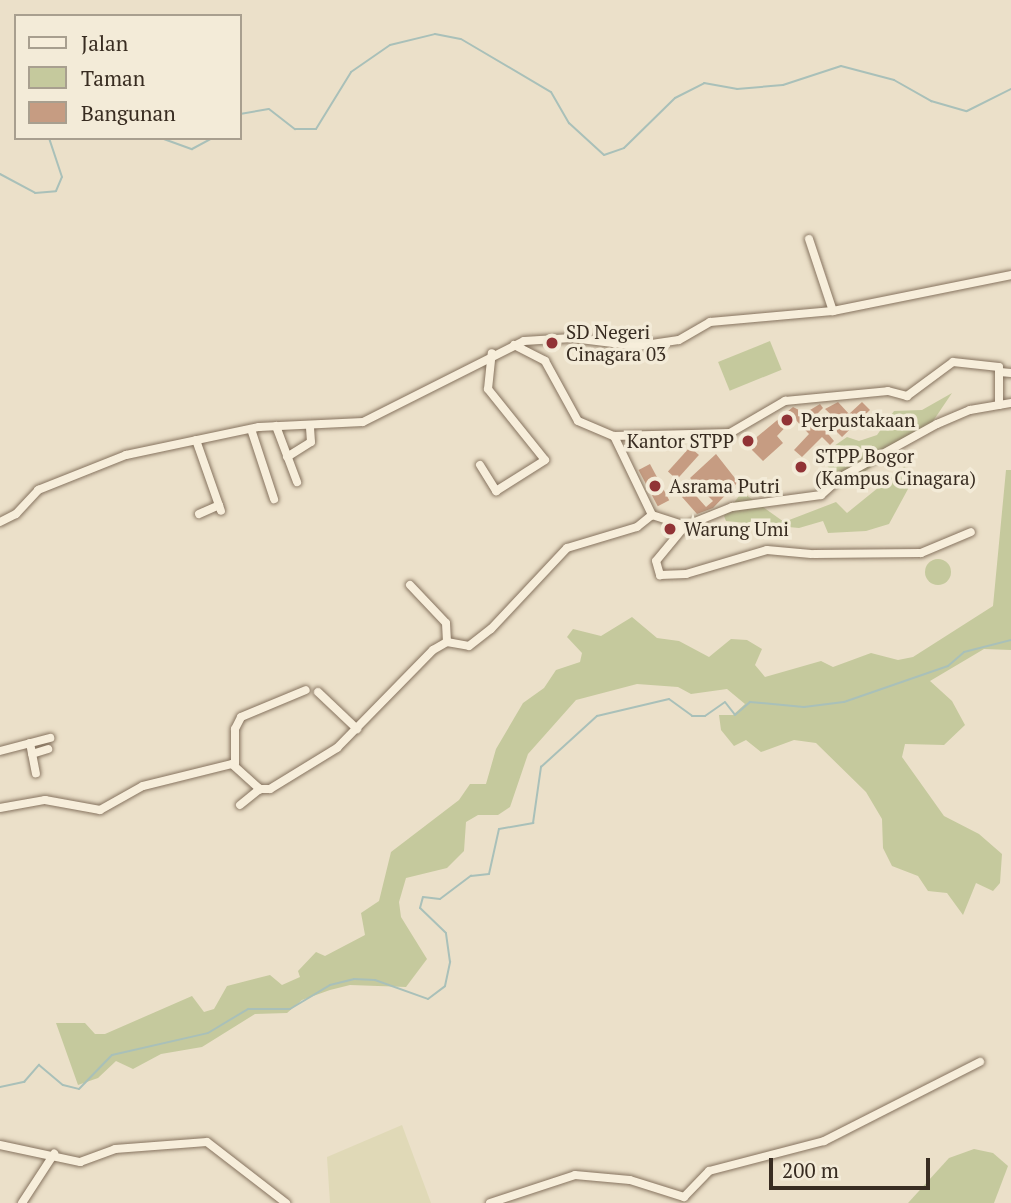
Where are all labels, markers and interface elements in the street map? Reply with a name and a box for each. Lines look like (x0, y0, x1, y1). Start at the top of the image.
legend (14, 14, 242, 140)
text: Jalan (81, 29, 128, 57)
text: Taman (81, 64, 145, 92)
text: Bangunan (81, 99, 176, 127)
place label: SD Negeri Cinagara 03 (566, 321, 666, 365)
marker: SD Negeri Cinagara 03 (544, 335, 560, 351)
place label: Perpustakaan (801, 409, 915, 431)
marker: Perpustakaan (779, 412, 795, 428)
place label: Kantor STPP (627, 430, 734, 452)
marker: Kantor STPP (740, 433, 756, 449)
place label: STPP Bogor (Kampus Cinagara) (815, 445, 976, 489)
marker: STPP Bogor (Kampus Cinagara) (793, 459, 809, 475)
place label: Asrama Putri (669, 475, 780, 497)
marker: Asrama Putri (647, 478, 663, 494)
place label: Warung Umi (684, 518, 789, 540)
marker: Warung Umi (662, 521, 678, 537)
scale bar (773, 1144, 934, 1188)
text: 200 m (782, 1156, 839, 1184)

